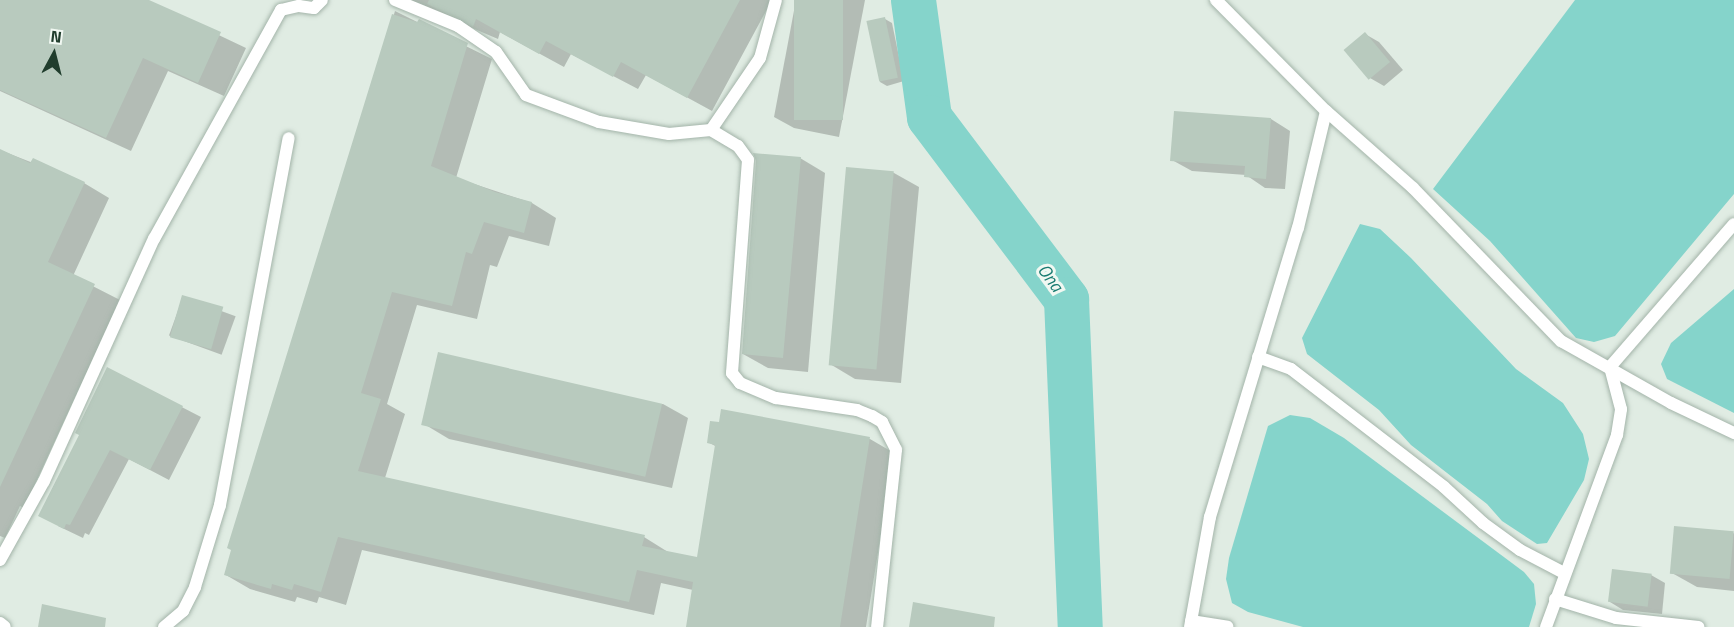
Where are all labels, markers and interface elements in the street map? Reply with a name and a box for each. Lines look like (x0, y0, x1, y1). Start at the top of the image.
north arrow (24, 24, 84, 84)
text: N (49, 24, 63, 49)
water label: Ona (1033, 260, 1067, 296)

